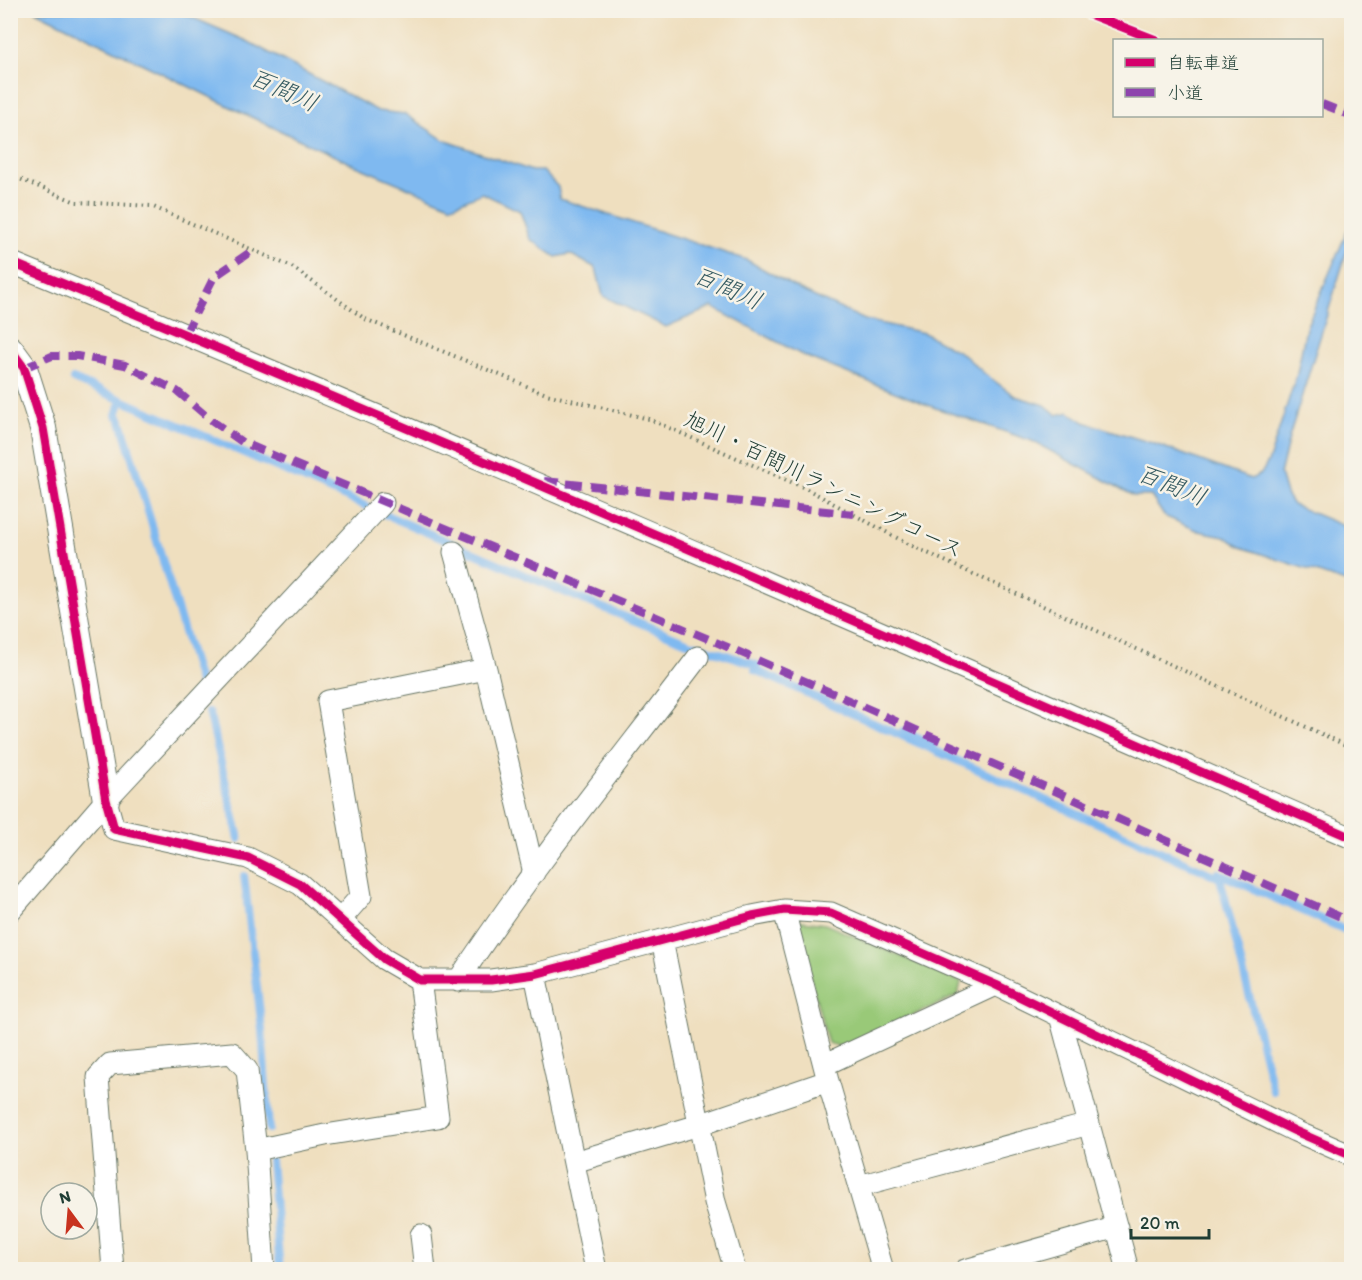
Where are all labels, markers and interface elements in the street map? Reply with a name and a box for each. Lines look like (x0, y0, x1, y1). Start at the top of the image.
legend (1113, 39, 1323, 117)
text: 自転車道 (1167, 52, 1239, 74)
water label: 百間川 (245, 62, 323, 117)
text: 小道 (1167, 82, 1203, 104)
water label: 百間川 (689, 260, 767, 315)
street label: 旭川・百間川ランニングコース (680, 405, 968, 564)
water label: 百間川 (1133, 458, 1211, 511)
north arrow (39, 1181, 99, 1241)
text: N (57, 1186, 73, 1208)
scale bar (1131, 1202, 1209, 1240)
text: 20 m (1140, 1212, 1180, 1234)

